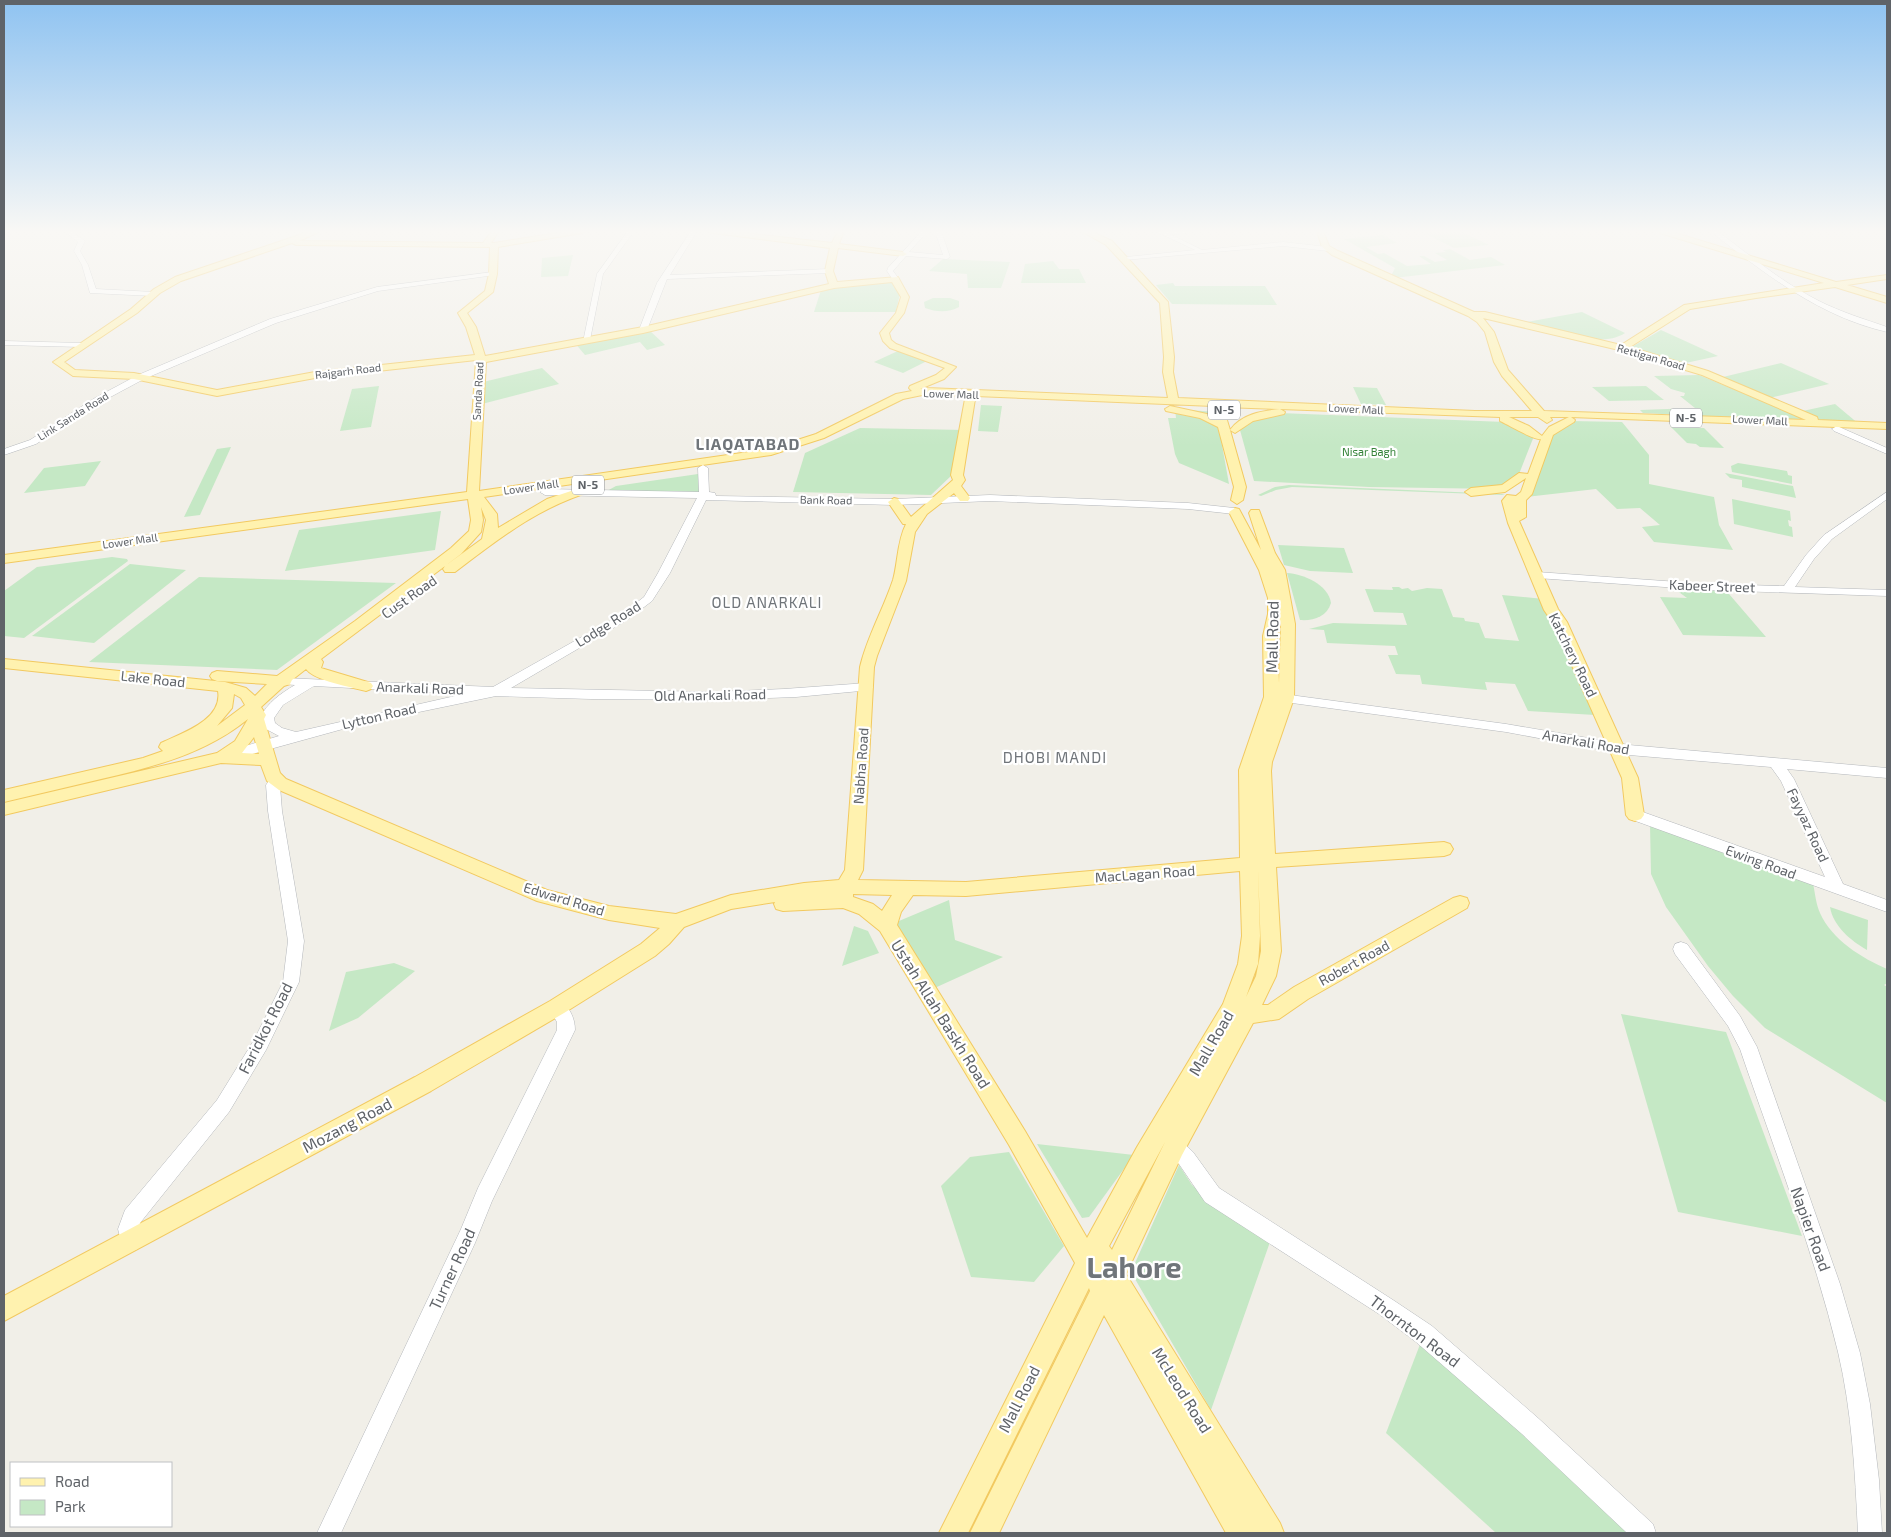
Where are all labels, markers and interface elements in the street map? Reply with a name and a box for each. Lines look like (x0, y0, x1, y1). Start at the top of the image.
street label: Rettigan Road (1616, 341, 1687, 372)
street label: Rajgarh Road (314, 360, 382, 382)
street label: Sanda Road (469, 361, 486, 421)
street label: Lower Mall (923, 386, 980, 401)
street label: Link Sanda Road (35, 388, 111, 443)
road number: N-5 (1208, 400, 1240, 420)
street label: Lower Mall (1328, 401, 1385, 416)
road number: N-5 (1670, 408, 1702, 428)
street label: Lower Mall (1732, 412, 1789, 427)
district label: LIAQATABAD (696, 434, 800, 454)
park label: Nisar Bagh (1342, 445, 1396, 458)
street label: Lower Mall (502, 476, 560, 497)
road number: N-5 (572, 476, 604, 494)
street label: Bank Road (800, 493, 852, 506)
street label: Lower Mall (101, 530, 159, 551)
street label: Cust Road (378, 571, 440, 622)
street label: Kabeer Street (1669, 575, 1755, 596)
district label: OLD ANARKALI (711, 593, 823, 611)
street label: Lodge Road (572, 597, 644, 650)
street label: Mall Road (1261, 601, 1282, 673)
street label: Katchery Road (1546, 610, 1601, 700)
street label: Lake Road (120, 667, 186, 690)
street label: Anarkali Road (376, 677, 464, 698)
street label: Old Anarkali Road (654, 685, 766, 704)
street label: Lytton Road (340, 699, 418, 732)
street label: Anarkali Road (1541, 726, 1631, 758)
street label: Nabha Road (849, 727, 872, 805)
district label: DHOBI MANDI (1003, 748, 1107, 766)
street label: Fayyaz Road (1784, 785, 1833, 865)
street label: Ewing Road (1723, 841, 1799, 882)
street label: MacLagan Road (1094, 862, 1196, 885)
street label: Edward Road (522, 878, 607, 919)
street label: Ustah Allah Baskh Road (888, 936, 995, 1092)
street label: Robert Road (1315, 936, 1392, 989)
street label: Faridkot Road (233, 979, 296, 1077)
street label: Mall Road (1184, 1007, 1237, 1079)
street label: Mozang Road (299, 1093, 395, 1156)
street label: Napier Road (1787, 1184, 1836, 1274)
street label: Turner Road (424, 1225, 479, 1313)
district label: Lahore (1086, 1249, 1182, 1284)
street label: Thornton Road (1366, 1290, 1464, 1371)
street label: McLeod Road (1149, 1343, 1216, 1436)
street label: Mall Road (994, 1362, 1043, 1435)
legend (10, 1462, 172, 1527)
text: Road (55, 1472, 90, 1490)
text: Park (55, 1497, 86, 1515)

